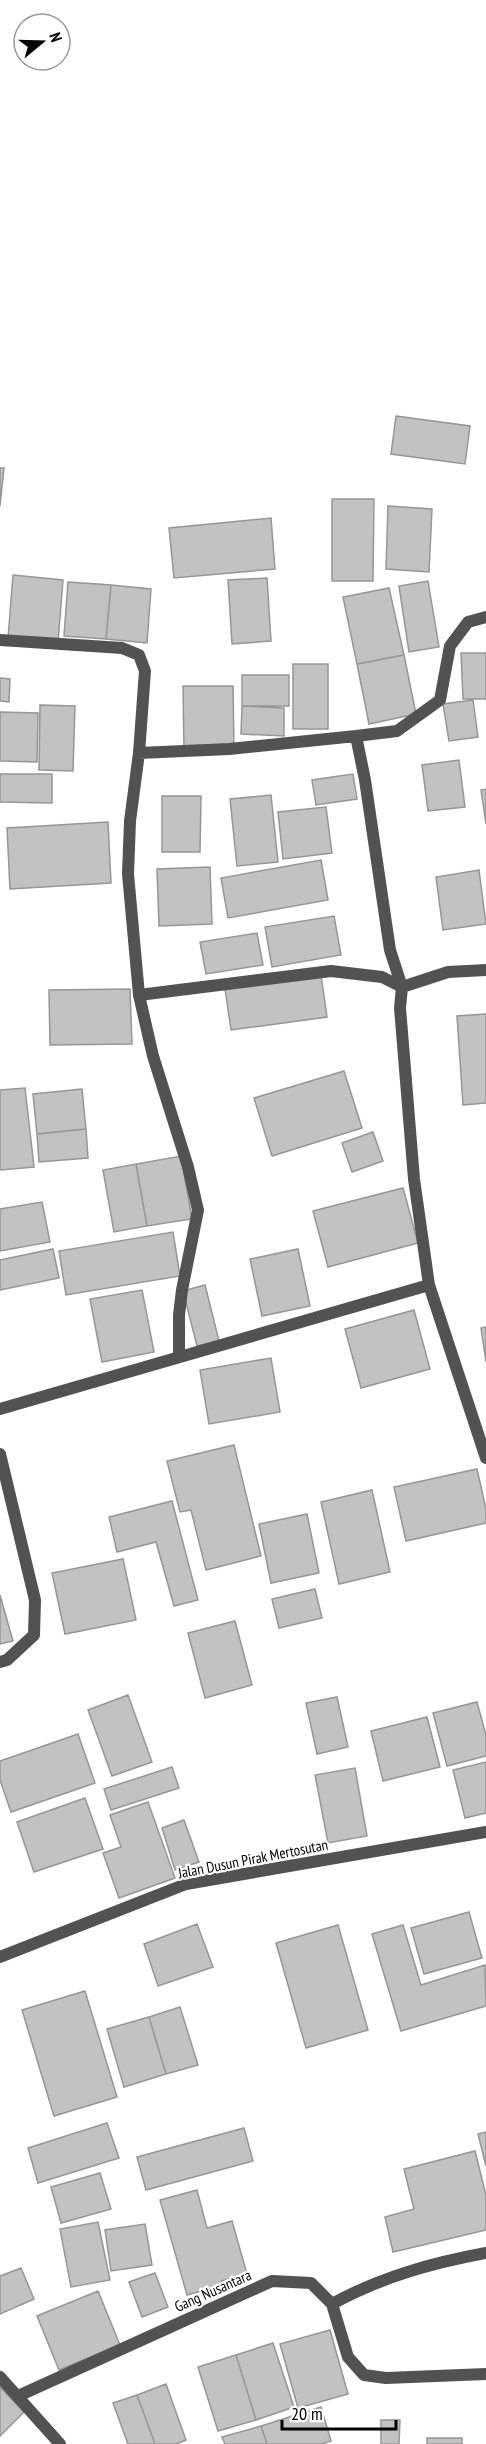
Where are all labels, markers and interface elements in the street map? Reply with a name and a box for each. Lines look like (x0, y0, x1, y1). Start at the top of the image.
north arrow (12, 12, 72, 72)
text: N (45, 30, 67, 44)
street label: Jalan Dusun Pirak Mertosutan (175, 1835, 330, 1883)
street label: Gang Nusantara (171, 2265, 254, 2316)
scale bar (282, 2393, 396, 2431)
text: 20 m (291, 2402, 323, 2425)

